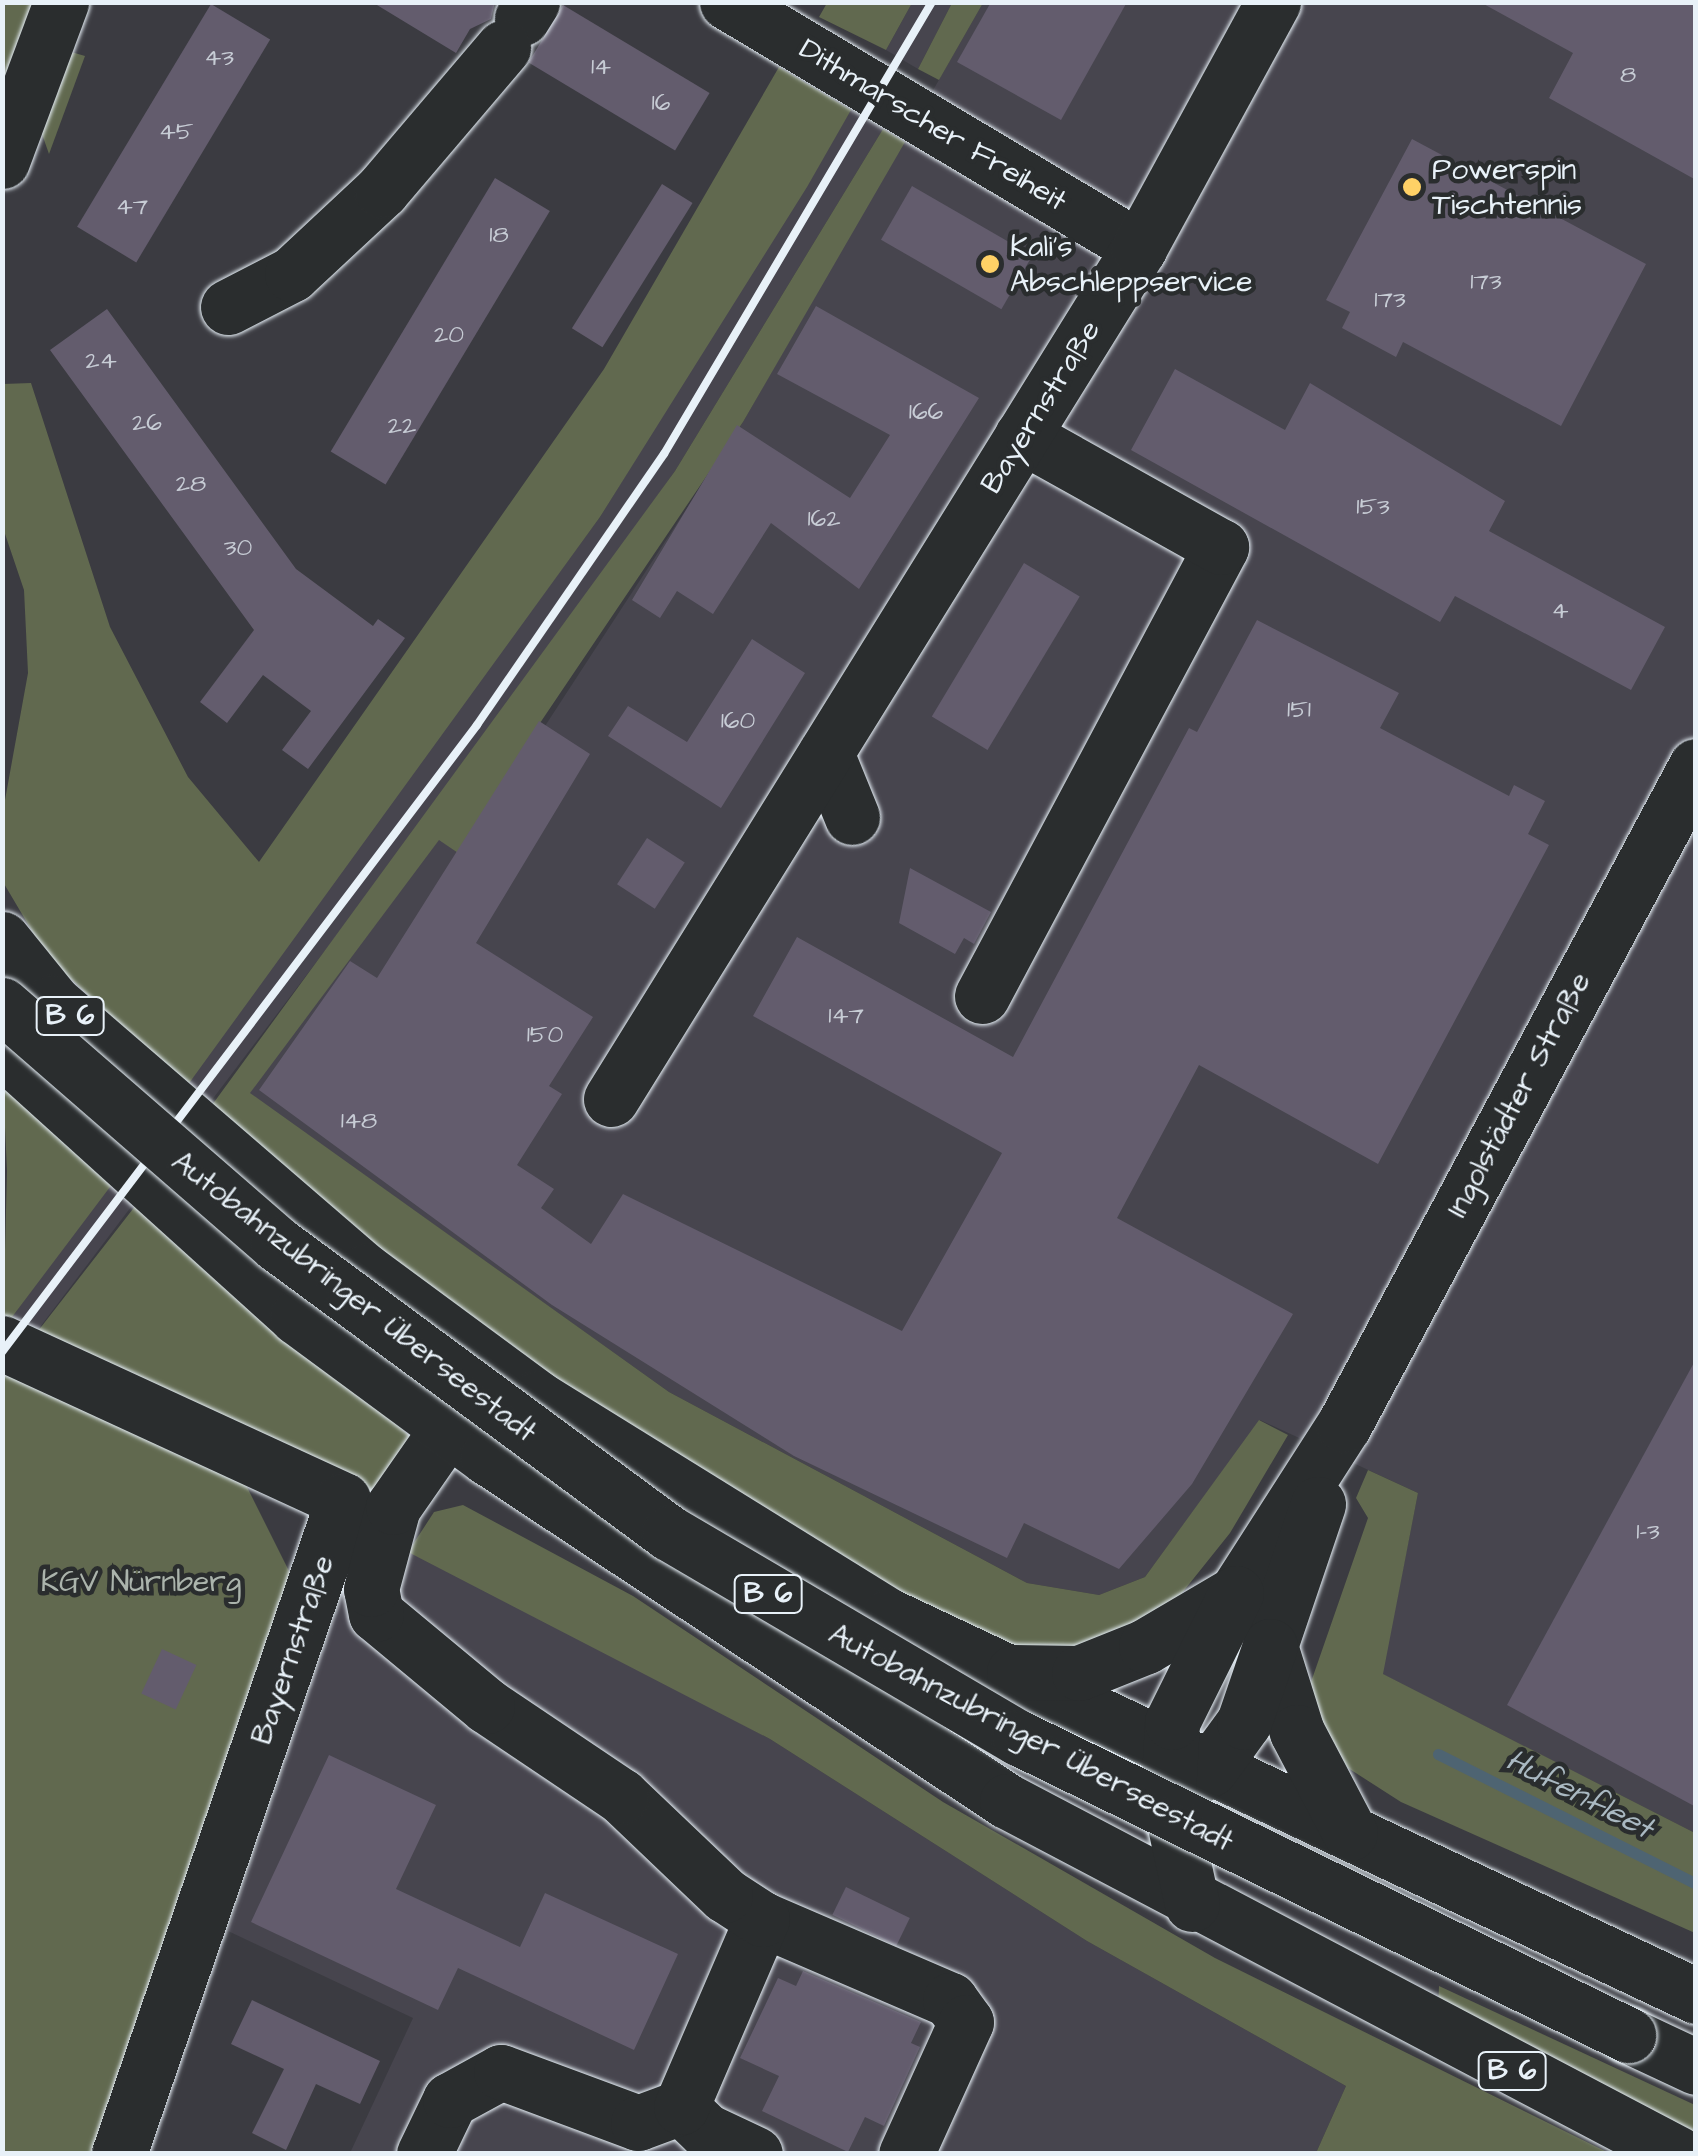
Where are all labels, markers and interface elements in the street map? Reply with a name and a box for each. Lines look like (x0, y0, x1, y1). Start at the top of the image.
street label: Dithmarscher Freiheit (793, 31, 1073, 219)
house number: 43 (204, 43, 234, 73)
house number: 14 (591, 52, 611, 82)
house number: 8 (1620, 60, 1636, 90)
house number: 16 (652, 88, 670, 118)
house number: 45 (159, 117, 193, 147)
place label: Powerspin Tischtennis (1432, 152, 1582, 222)
marker: Powerspin Tischtennis (1401, 176, 1423, 198)
house number: 47 (116, 192, 148, 222)
house number: 18 (489, 220, 509, 250)
place label: Kali's Abschleppservice (1010, 229, 1252, 300)
marker: Kali's Abschleppservice (979, 253, 1001, 275)
house number: 173 (1470, 267, 1502, 297)
house number: 173 (1374, 285, 1406, 315)
street label: Bayernstraße (973, 314, 1109, 500)
house number: 20 (434, 320, 464, 350)
house number: 24 (85, 346, 117, 376)
house number: 166 (909, 397, 943, 427)
house number: 26 (132, 408, 162, 438)
house number: 22 (388, 411, 416, 441)
house number: 28 (176, 469, 206, 499)
house number: 153 (1356, 492, 1390, 522)
house number: 162 (807, 504, 841, 534)
house number: 30 (224, 533, 252, 563)
house number: 4 (1551, 596, 1569, 626)
house number: 151 (1287, 695, 1311, 725)
house number: 160 (721, 706, 755, 736)
street label: Ingolstädter Straße (1439, 966, 1599, 1224)
road number: B 6 (35, 993, 105, 1039)
house number: 147 (828, 1001, 864, 1031)
house number: 150 (527, 1020, 563, 1050)
house number: 148 (341, 1106, 377, 1136)
street label: Autobahnzubringer Überseestadt (165, 1143, 543, 1451)
house number: 1-3 (1636, 1517, 1660, 1547)
street label: Bayernstraße (244, 1551, 342, 1749)
park label: KGV Nürnberg (41, 1564, 241, 1600)
road number: B 6 (733, 1571, 803, 1617)
street label: Autobahnzubringer Überseestadt (823, 1616, 1239, 1860)
water label: Hufenfleet (1499, 1742, 1659, 1848)
road number: B 6 (1477, 2048, 1547, 2094)

